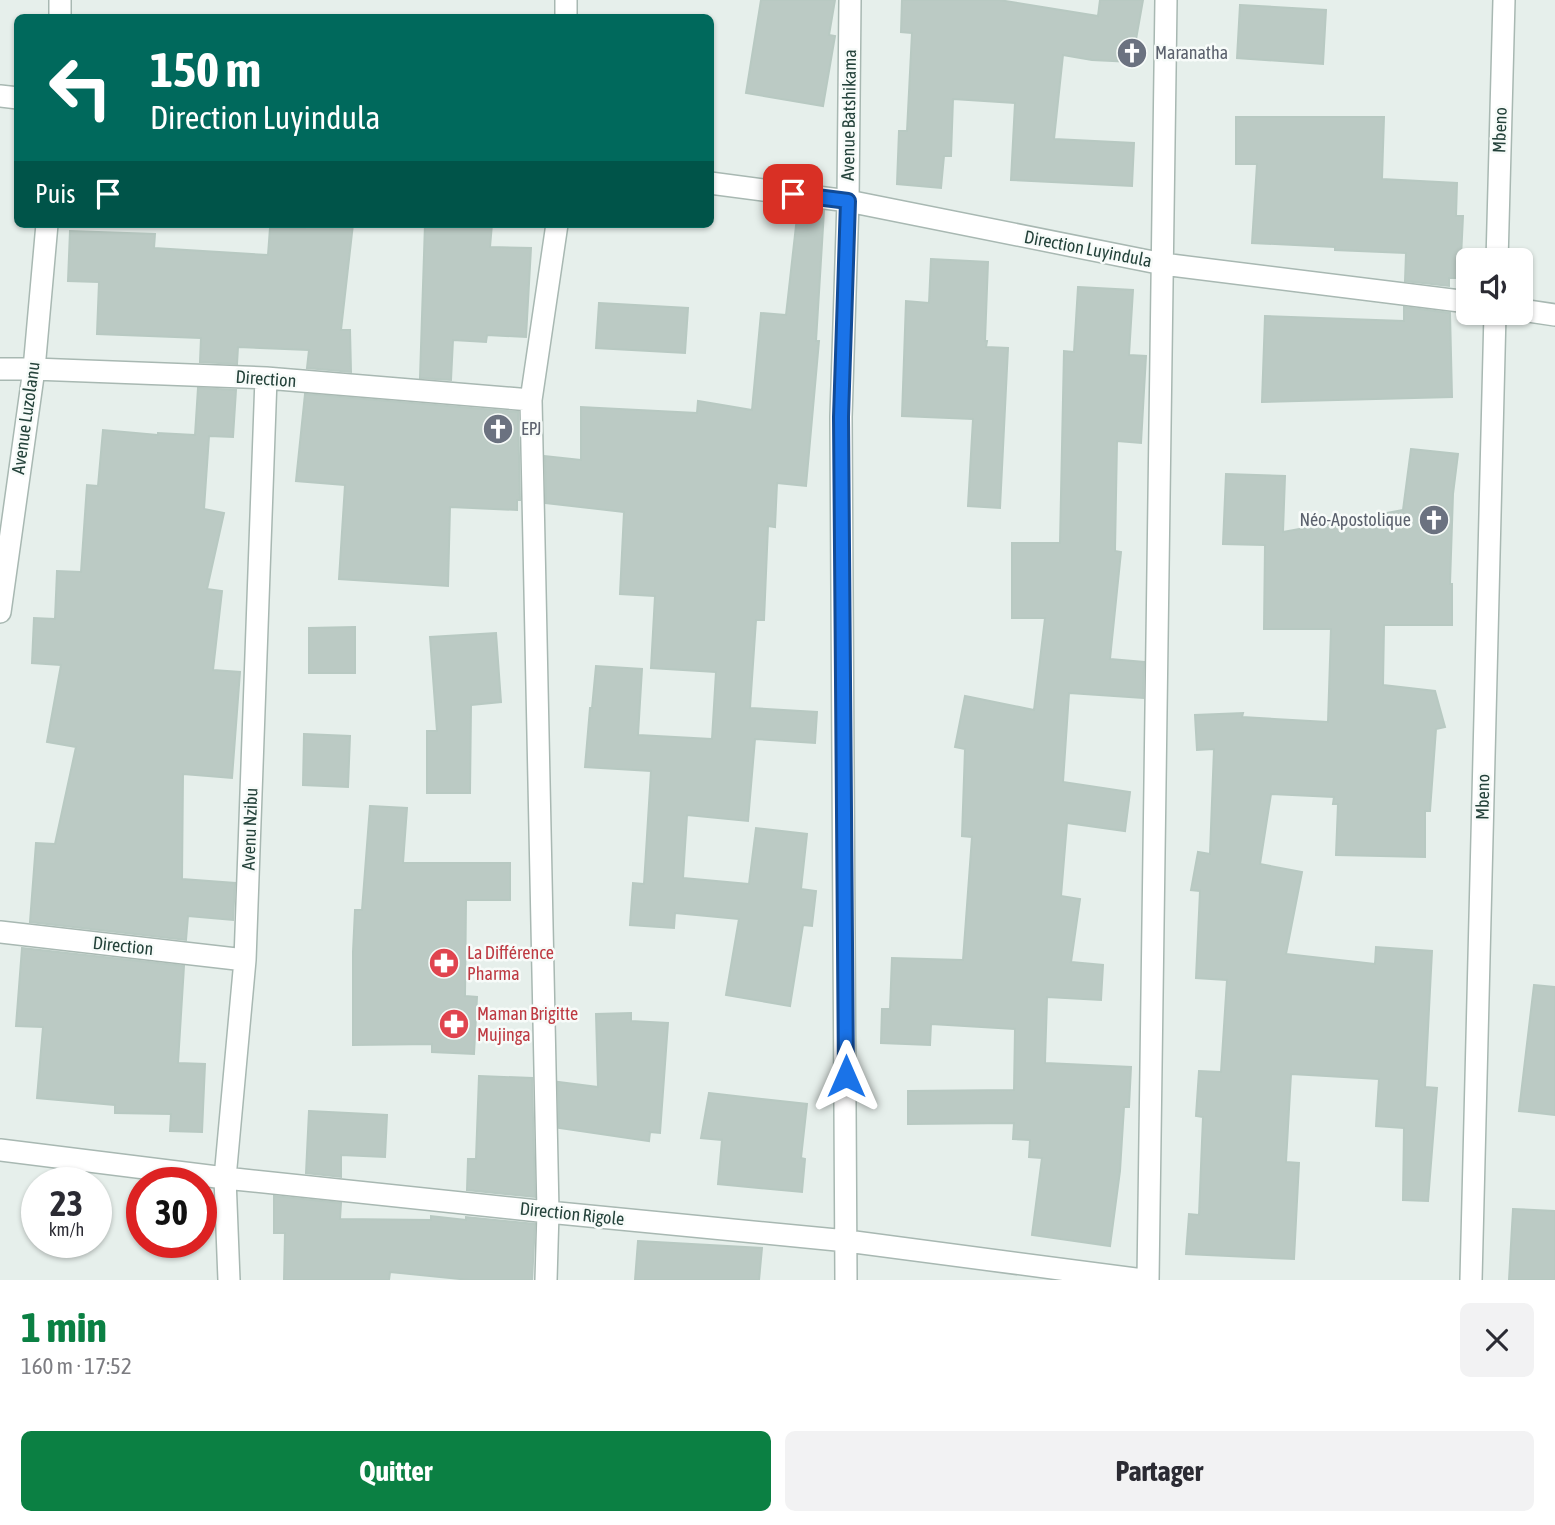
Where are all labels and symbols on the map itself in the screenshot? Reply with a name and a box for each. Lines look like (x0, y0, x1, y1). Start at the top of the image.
church icon: Maranatha (1115, 36, 1149, 70)
place label: Maranatha (1155, 42, 1228, 63)
street label: Avenue Batshikama (837, 49, 860, 181)
street label: Mbeno (1488, 107, 1511, 153)
pin (763, 164, 823, 224)
street label: Direction Luyindula (1022, 226, 1154, 271)
street label: Avenue Luzolanu (7, 360, 44, 475)
street label: Direction (235, 366, 297, 391)
church icon: EPJ (481, 412, 515, 446)
place label: EPJ (521, 418, 542, 439)
church icon: Néo-Apostolique (1417, 503, 1451, 537)
place label: Néo-Apostolique (1299, 509, 1411, 530)
street label: Mbeno (1472, 774, 1493, 820)
street label: Avenu Nzibu (238, 787, 261, 871)
street label: Direction (92, 932, 154, 959)
place label: La Différence Pharma (467, 942, 554, 984)
pharmacy icon: La Différence Pharma (427, 946, 461, 980)
place label: Maman Brigitte Mujinga (477, 1003, 578, 1045)
pharmacy icon: Maman Brigitte Mujinga (437, 1007, 471, 1041)
position arrow (809, 1039, 883, 1113)
speed limit sign: 30 (126, 1167, 217, 1258)
street label: Direction Rigole (519, 1198, 625, 1229)

